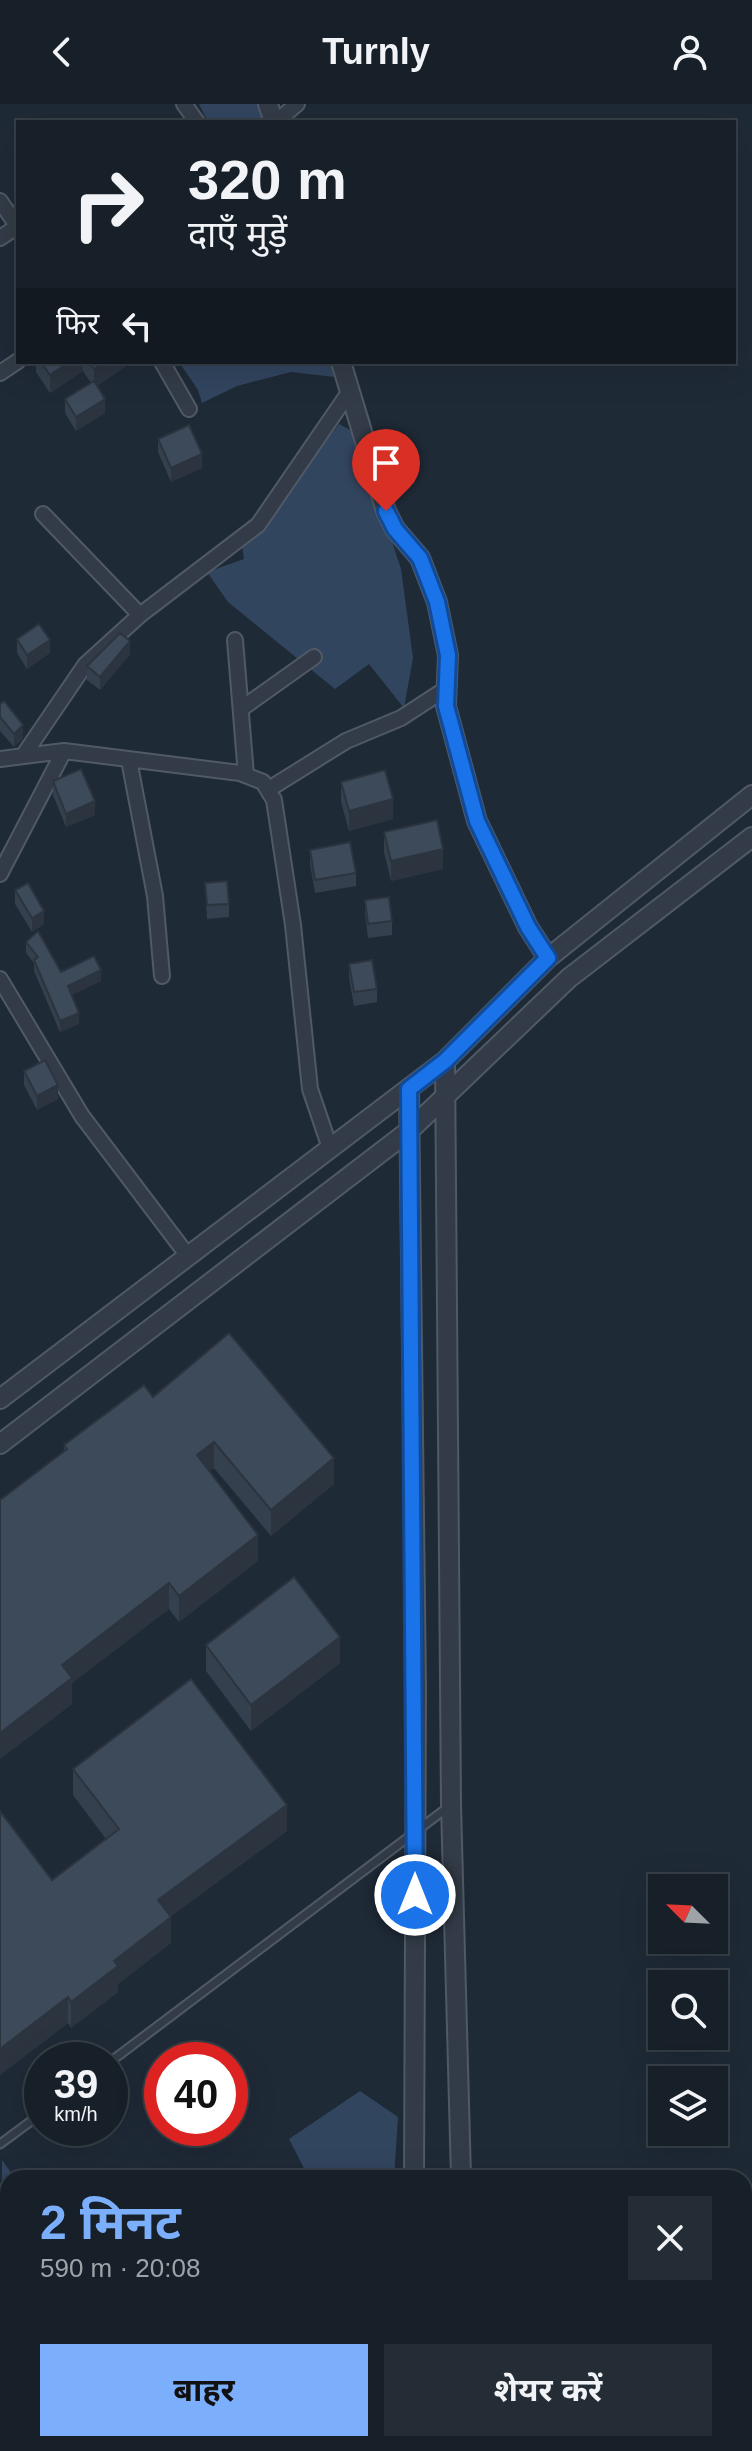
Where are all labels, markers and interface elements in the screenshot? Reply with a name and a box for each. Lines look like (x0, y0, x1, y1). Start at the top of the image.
icon: back (40, 30, 84, 74)
icon: person (668, 30, 712, 74)
text: Turnly (322, 31, 430, 72)
text: 320 m (188, 148, 347, 211)
icon: right (56, 152, 160, 256)
text: दाएँ मुड़ें (188, 214, 287, 255)
icon: left (115, 304, 159, 348)
text: फिर (56, 307, 99, 340)
pin (352, 429, 420, 511)
icon: arrive (364, 441, 408, 485)
position arrow (373, 1853, 457, 1937)
north arrow (648, 1874, 728, 1954)
map controls (648, 1874, 728, 2146)
button: search (648, 1970, 728, 2050)
speed limit sign: 40 (144, 2042, 248, 2146)
text: 39 (54, 2062, 98, 2106)
button: layers (648, 2066, 728, 2146)
text: km/h (54, 2103, 98, 2125)
text: 2 मिनट (40, 2196, 181, 2249)
button: close (628, 2196, 712, 2280)
text: 590 m · 20:08 (40, 2253, 200, 2283)
button: बाहर (40, 2344, 368, 2436)
button: शेयर करें (384, 2344, 712, 2436)

